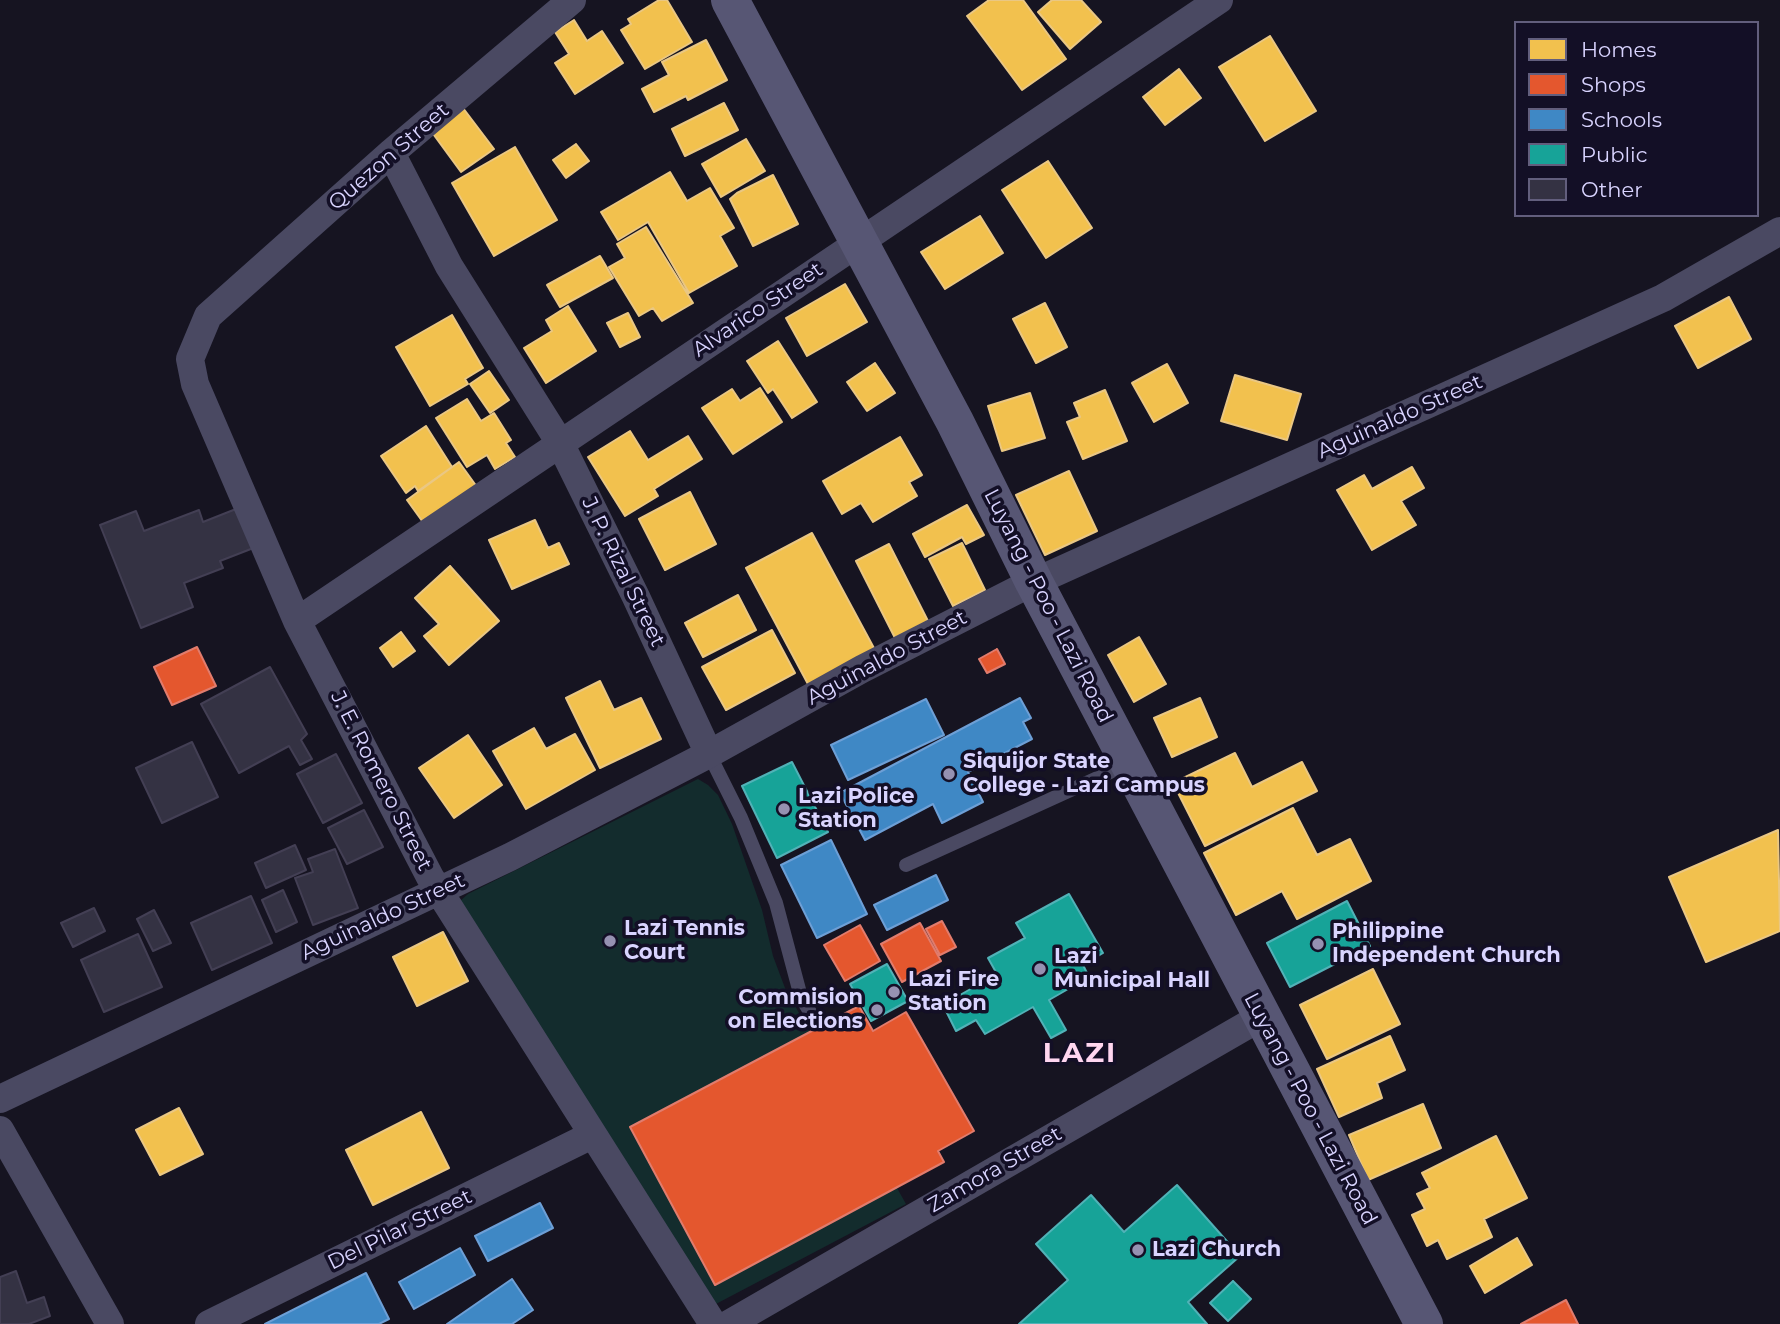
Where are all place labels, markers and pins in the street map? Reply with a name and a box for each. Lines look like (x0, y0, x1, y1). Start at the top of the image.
place label: Siquijor State College - Lazi Campus (963, 749, 1205, 799)
marker: Siquijor State College - Lazi Campus (941, 766, 957, 782)
place label: Lazi Police Station (798, 784, 914, 834)
marker: Lazi Police Station (776, 801, 792, 817)
place label: Lazi Tennis Court (624, 916, 745, 966)
place label: Philippine Independent Church (1332, 919, 1561, 969)
marker: Lazi Tennis Court (602, 933, 618, 949)
marker: Philippine Independent Church (1310, 936, 1326, 952)
place label: Lazi Municipal Hall (1054, 944, 1210, 994)
marker: Lazi Municipal Hall (1032, 961, 1048, 977)
place label: Lazi Fire Station (908, 967, 999, 1017)
marker: Lazi Fire Station (886, 984, 902, 1000)
place label: Commision on Elections (728, 985, 863, 1035)
marker: Commision on Elections (869, 1002, 885, 1018)
place label: Lazi Church (1152, 1237, 1281, 1263)
marker: Lazi Church (1130, 1242, 1146, 1258)

